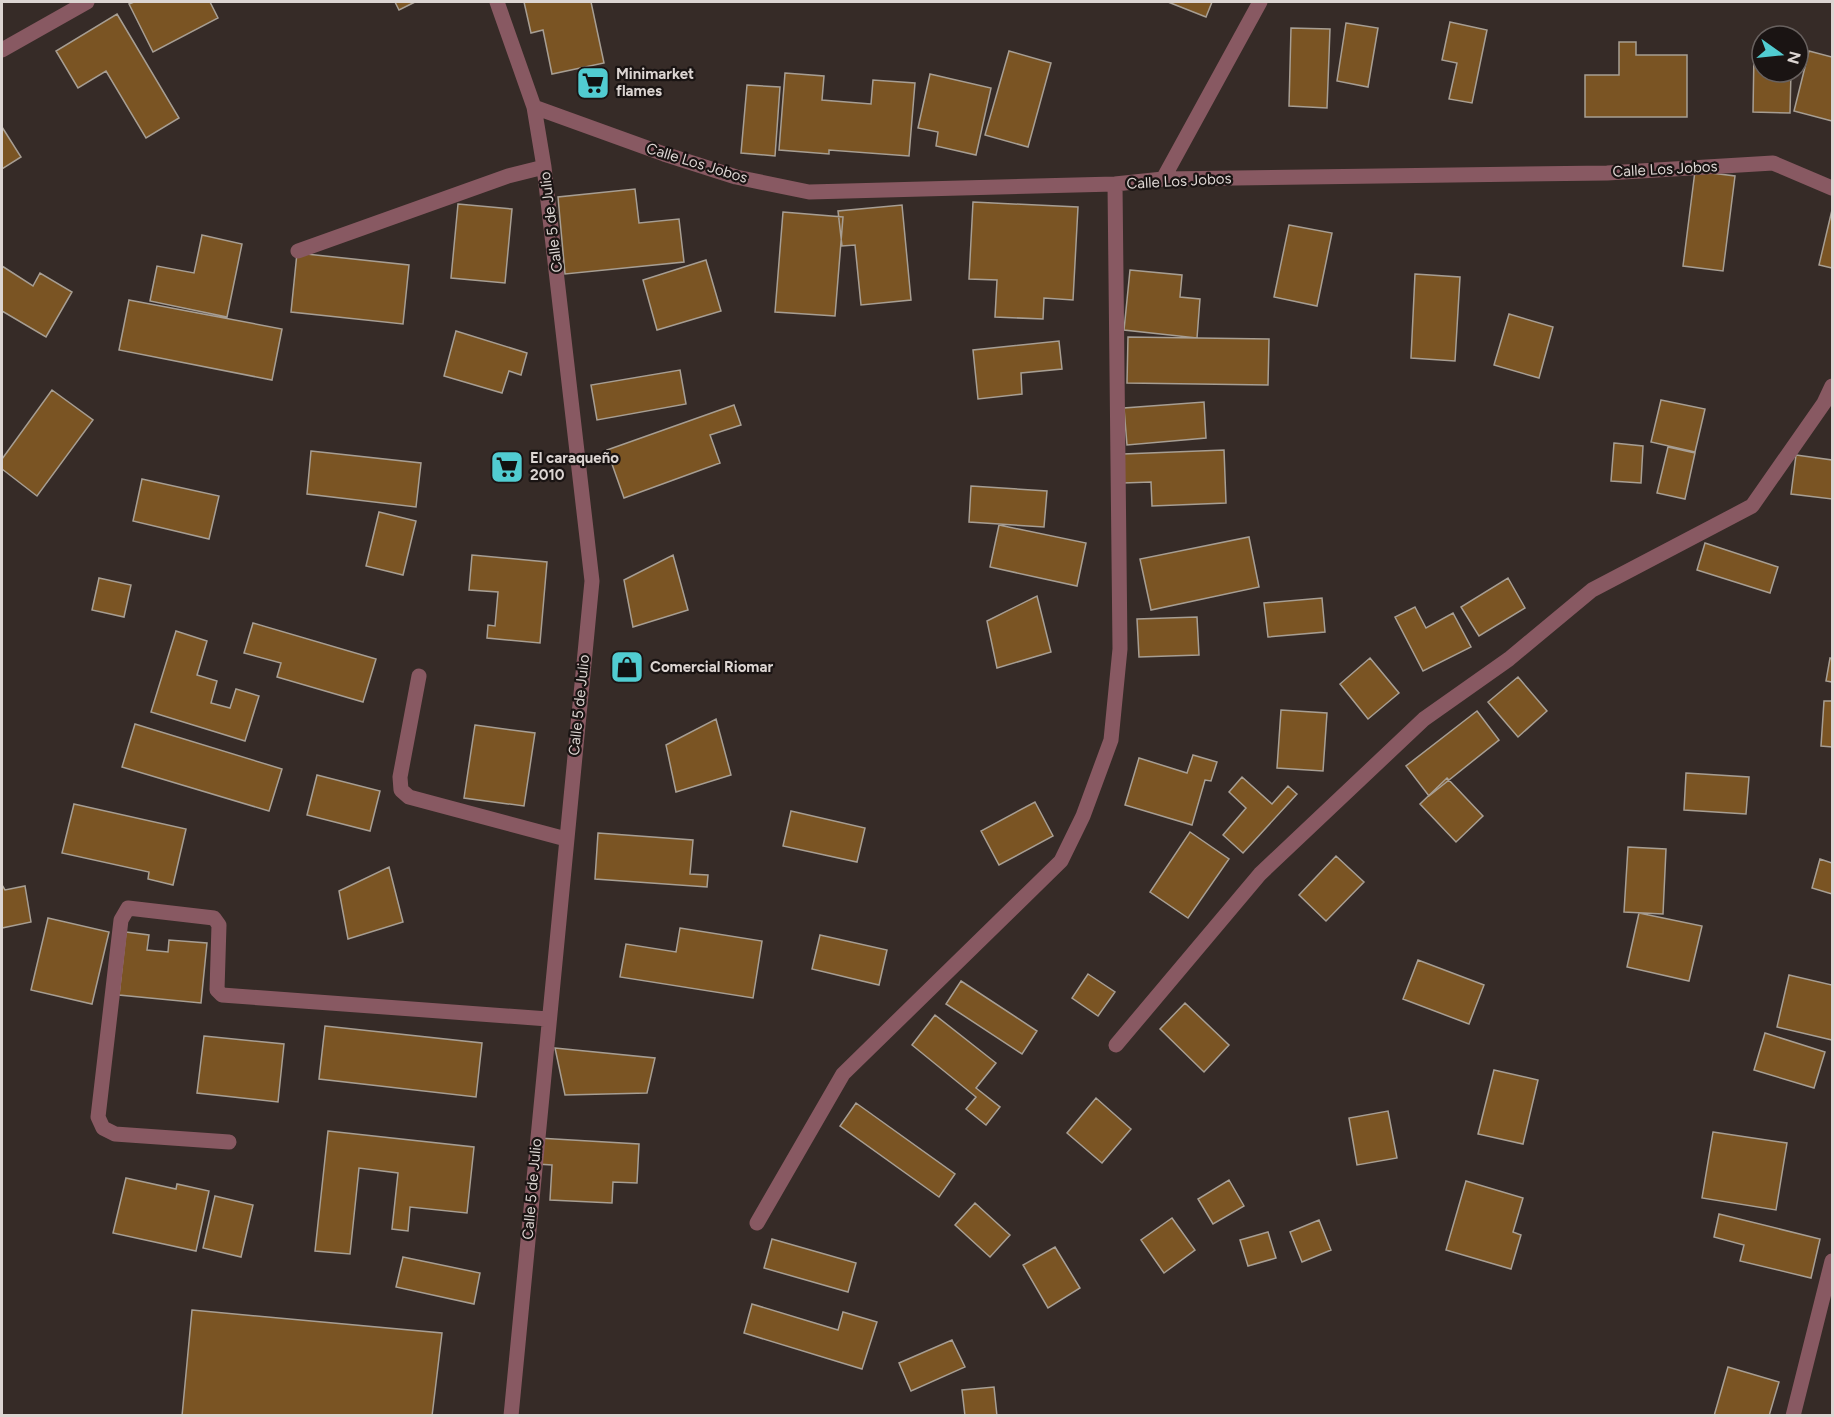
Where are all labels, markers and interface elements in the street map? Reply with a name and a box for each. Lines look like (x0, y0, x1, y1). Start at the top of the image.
north arrow (1750, 24, 1810, 84)
text: N (1783, 49, 1805, 66)
supermarket icon: Minimarket flames (575, 65, 611, 101)
place label: Minimarket flames (616, 65, 694, 100)
street label: Calle Los Jobos (644, 139, 750, 187)
street label: Calle Los Jobos (1612, 157, 1718, 181)
street label: Calle Los Jobos (1126, 169, 1232, 193)
street label: Calle 5 de Julio (536, 170, 566, 273)
supermarket icon: El caraqueño 2010 (489, 449, 525, 485)
place label: El caraqueño 2010 (530, 449, 619, 484)
shop icon: Comercial Riomar (609, 649, 645, 685)
street label: Calle 5 de Julio (565, 653, 593, 756)
place label: Comercial Riomar (650, 658, 773, 676)
street label: Calle 5 de Julio (519, 1137, 545, 1240)

